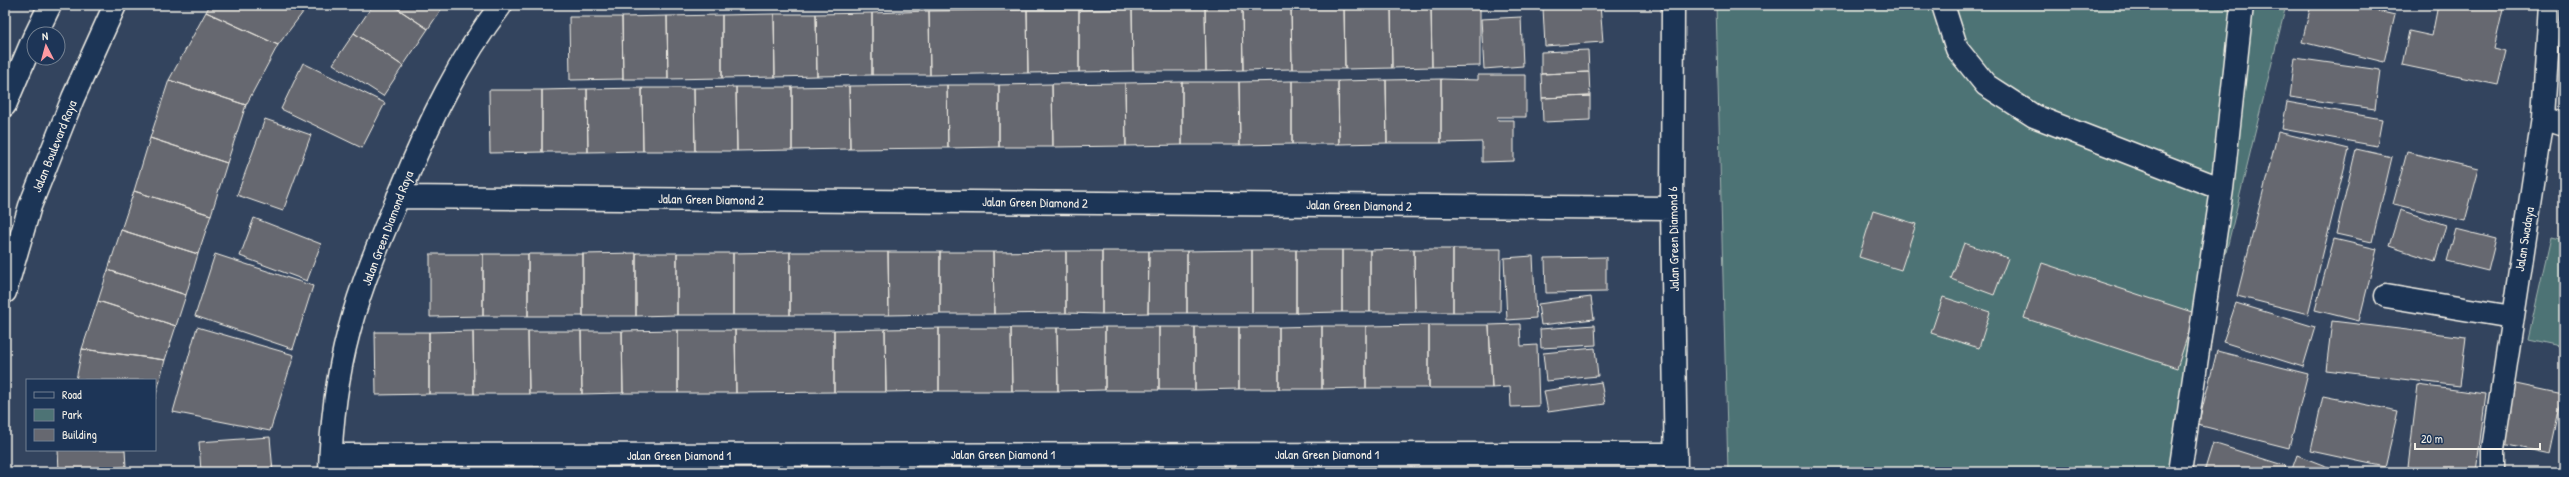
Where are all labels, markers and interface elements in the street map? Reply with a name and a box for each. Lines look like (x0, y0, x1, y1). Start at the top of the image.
north arrow (26, 26, 66, 66)
text: N (41, 29, 49, 43)
street label: Jalan Boulevard Raya (27, 97, 81, 195)
street label: Jalan Green Diamond Raya (357, 168, 417, 288)
street label: Jalan Green Diamond 6 (1663, 186, 1683, 292)
street label: Jalan Green Diamond 2 (658, 189, 764, 209)
street label: Jalan Green Diamond 2 (982, 192, 1088, 212)
street label: Jalan Green Diamond 2 (1306, 195, 1412, 215)
street label: Jalan Swadaya (2510, 205, 2538, 273)
legend (26, 379, 156, 451)
text: Road (62, 386, 82, 403)
text: Park (62, 406, 82, 423)
scale bar (2415, 425, 2540, 451)
text: Building (62, 426, 97, 443)
text: 20 m (2421, 430, 2443, 447)
street label: Jalan Green Diamond 1 (951, 445, 1056, 463)
street label: Jalan Green Diamond 1 (1275, 445, 1380, 463)
street label: Jalan Green Diamond 1 (627, 446, 732, 464)

